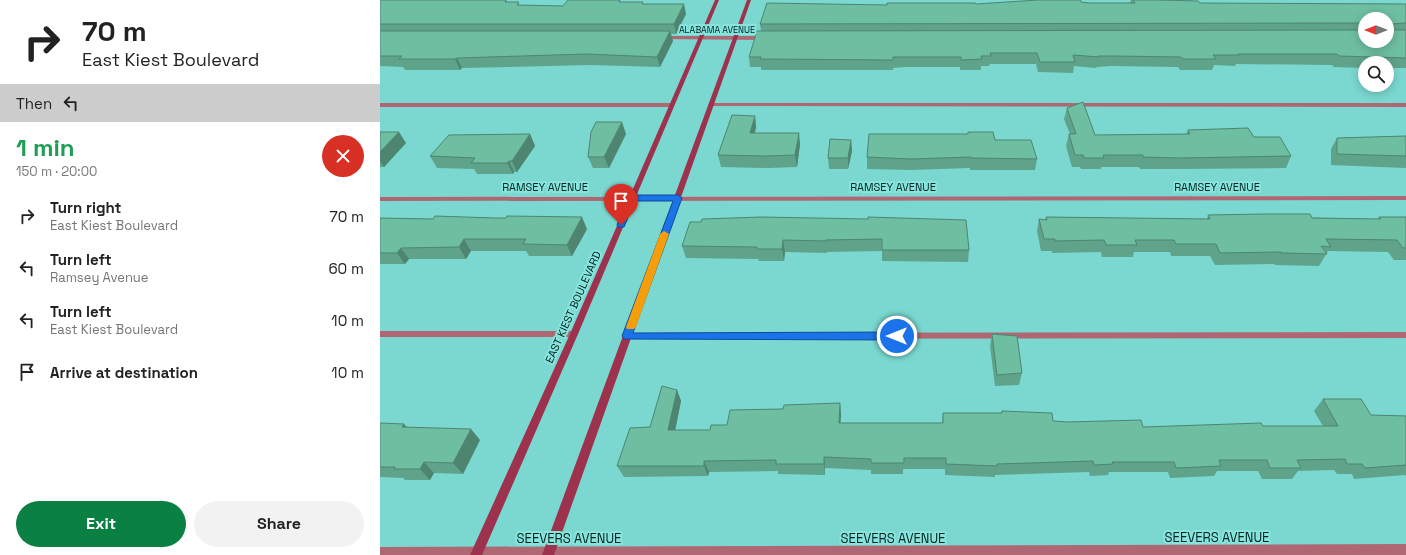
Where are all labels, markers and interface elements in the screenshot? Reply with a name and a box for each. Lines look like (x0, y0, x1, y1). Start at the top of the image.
north arrow (1358, 12, 1394, 48)
map controls (1358, 12, 1394, 92)
text: 70 m (82, 13, 147, 49)
icon: right (16, 16, 68, 68)
street label: ALABAMA AVENUE (679, 24, 755, 36)
text: East Kiest Boulevard (82, 48, 259, 71)
button: search (1358, 56, 1394, 92)
icon: left (60, 92, 82, 114)
text: Then (16, 94, 52, 113)
text: 1 min (16, 132, 75, 163)
button: close (322, 135, 364, 177)
text: 150 m · 20:00 (16, 163, 97, 180)
street label: RAMSEY AVENUE (502, 180, 588, 194)
street label: RAMSEY AVENUE (850, 180, 936, 194)
street label: RAMSEY AVENUE (1174, 180, 1260, 194)
pin (604, 184, 638, 225)
icon: arrive (610, 190, 632, 212)
text: Turn right (50, 198, 121, 217)
icon: right (16, 205, 38, 227)
text: 70 m (329, 207, 364, 226)
text: East Kiest Boulevard (50, 217, 178, 234)
street label: EAST KIEST BOULEVARD (542, 249, 604, 365)
text: Turn left (50, 250, 112, 269)
icon: left (16, 257, 38, 279)
text: 60 m (328, 259, 364, 278)
text: Ramsey Avenue (50, 269, 148, 286)
text: Turn left (50, 302, 112, 321)
icon: left (16, 309, 38, 331)
text: 10 m (331, 311, 364, 330)
position arrow (876, 315, 918, 357)
text: East Kiest Boulevard (50, 321, 178, 338)
icon: arrive (16, 361, 38, 383)
text: Arrive at destination (50, 363, 198, 382)
text: 10 m (331, 363, 364, 382)
button: Exit (16, 501, 186, 547)
button: Share (194, 501, 364, 547)
street label: SEEVERS AVENUE (1165, 529, 1269, 546)
street label: SEEVERS AVENUE (517, 530, 621, 547)
street label: SEEVERS AVENUE (841, 530, 945, 547)

